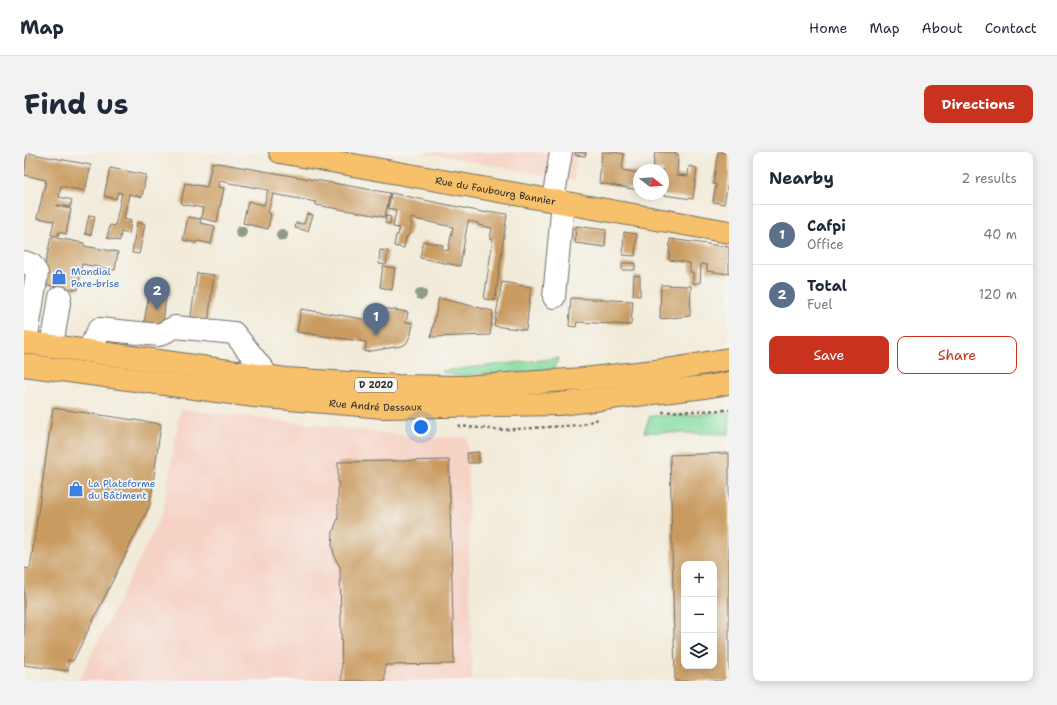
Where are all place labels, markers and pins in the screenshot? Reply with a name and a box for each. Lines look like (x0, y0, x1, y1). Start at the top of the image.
place label: Mondial Pare-brise (71, 265, 120, 290)
shop icon: Mondial Pare-brise (50, 268, 68, 286)
pin: 2 (144, 277, 170, 310)
pin: 1 (363, 303, 389, 336)
place label: La Plateforme du Bâtiment (88, 477, 156, 502)
shop icon: La Plateforme du Bâtiment (67, 480, 85, 498)

